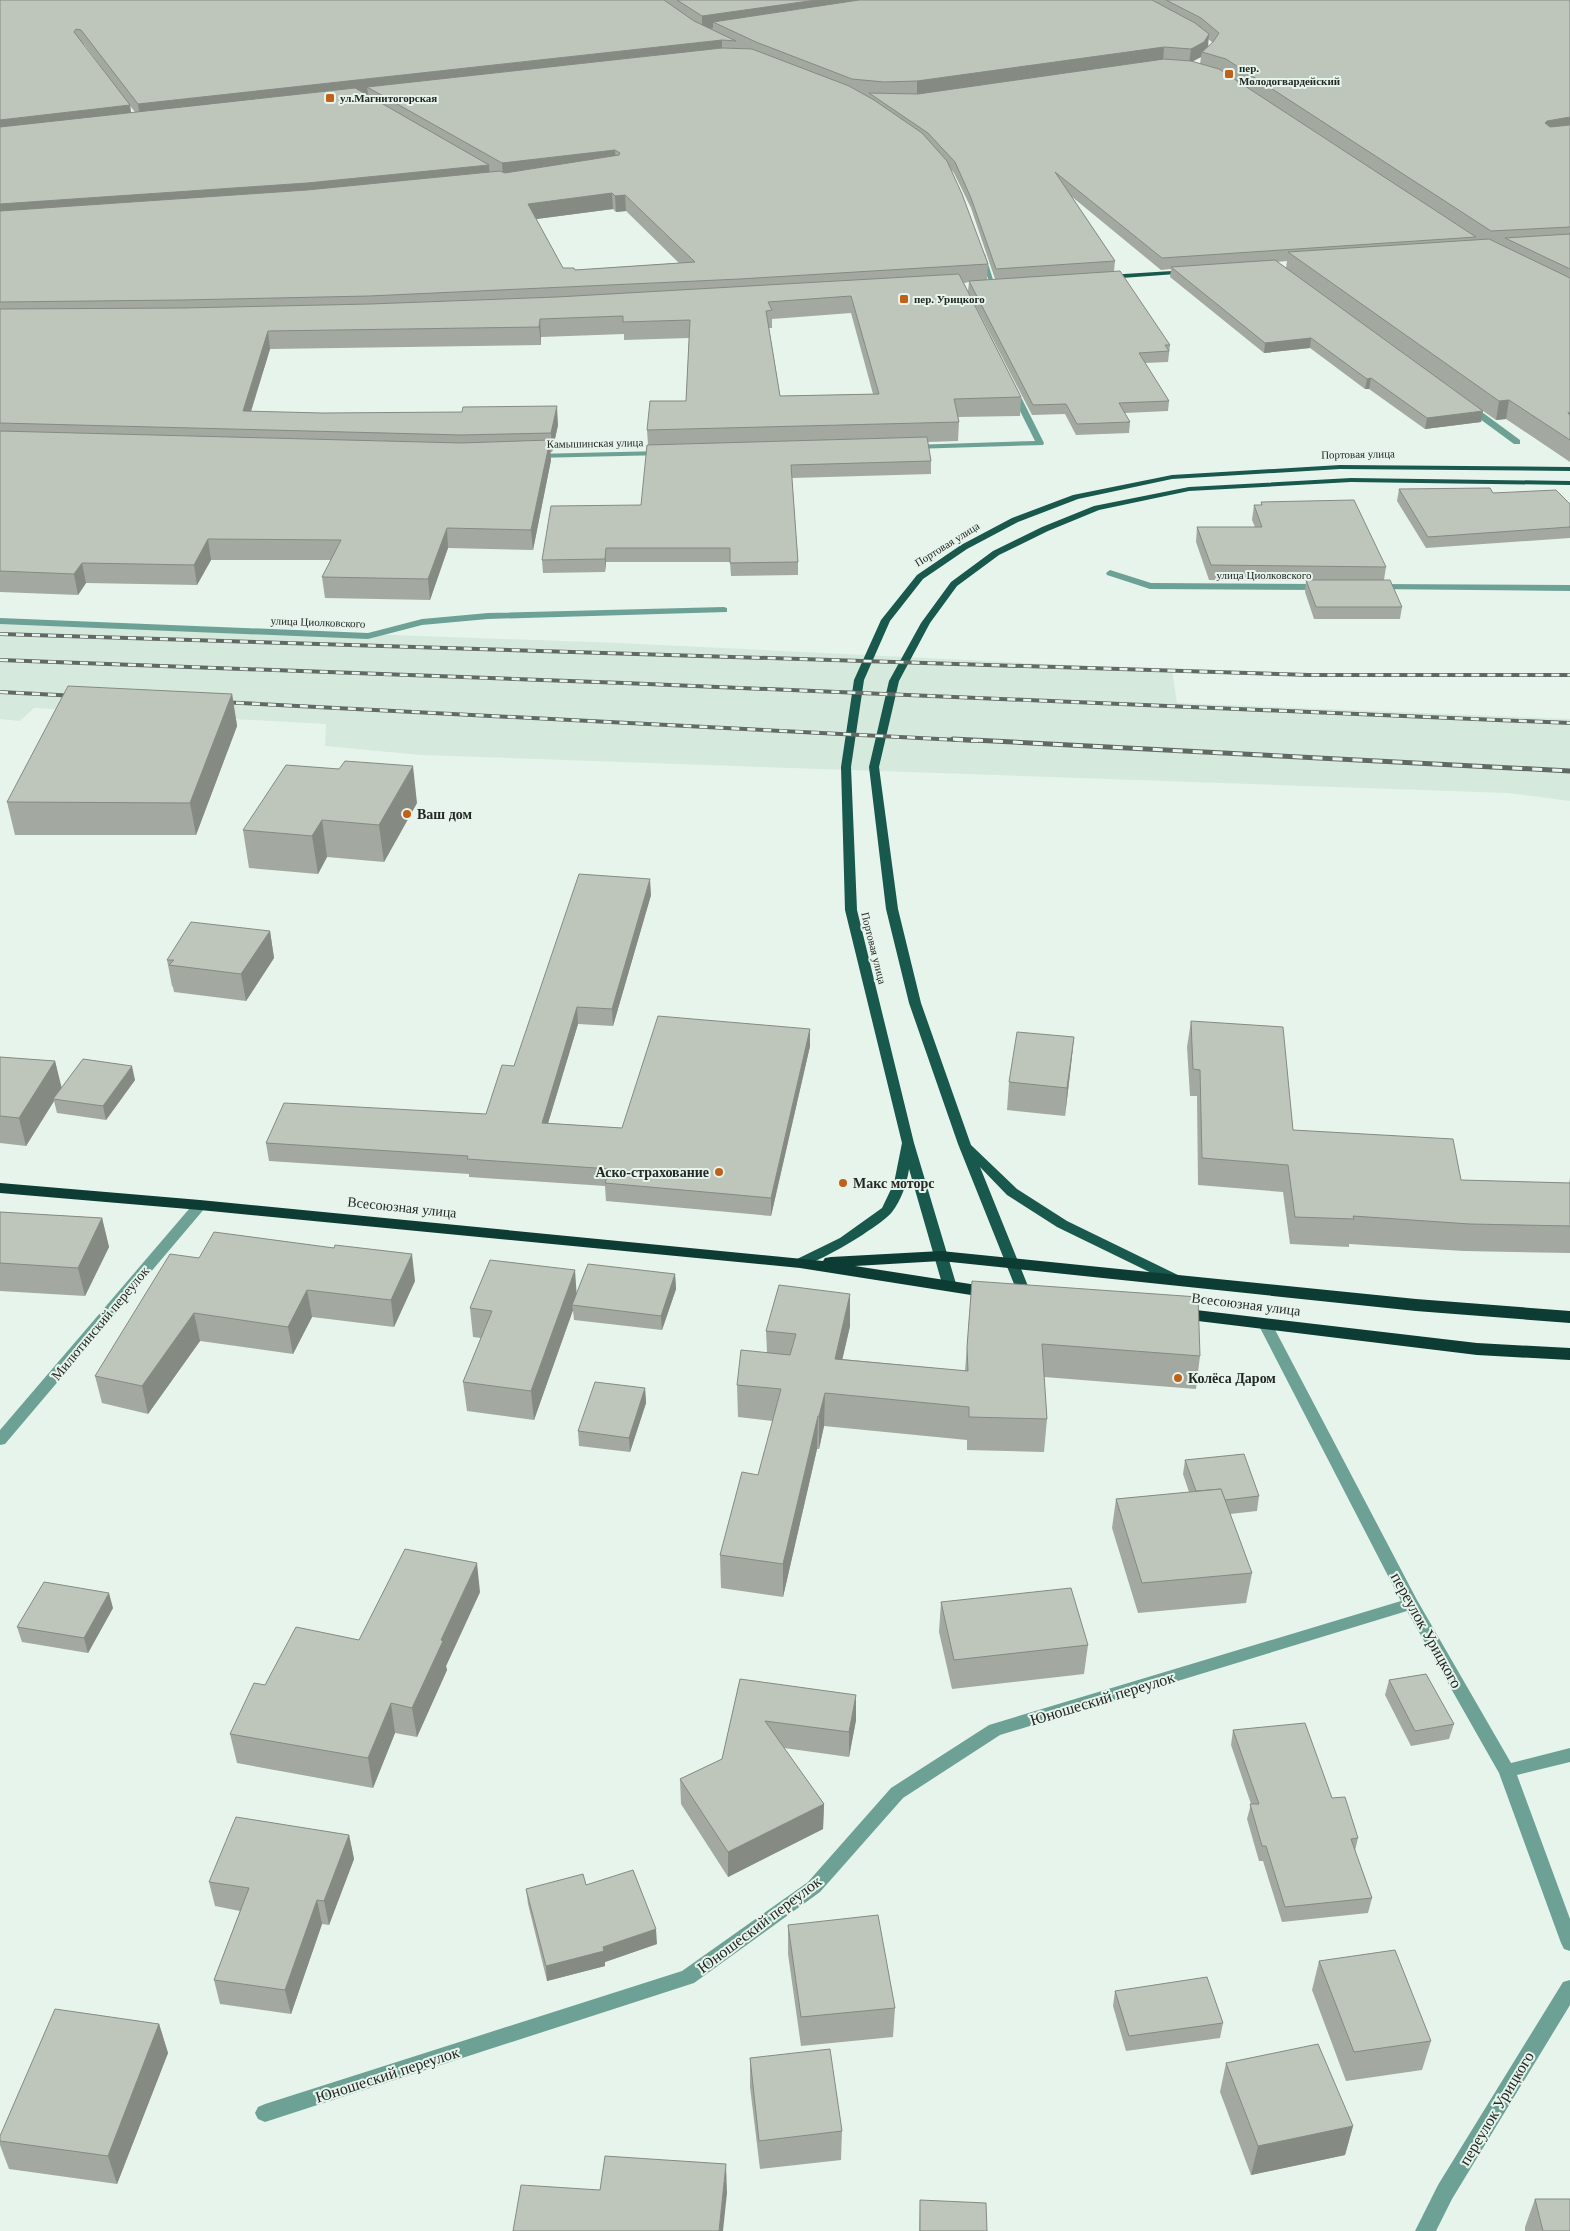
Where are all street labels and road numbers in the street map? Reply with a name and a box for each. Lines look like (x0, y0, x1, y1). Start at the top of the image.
street label: Камышинская улица (547, 436, 644, 450)
street label: Портовая улица (1321, 447, 1395, 461)
street label: Портовая улица (912, 519, 982, 569)
street label: улица Циолковского (1217, 569, 1312, 581)
street label: улица Циолковского (270, 614, 366, 630)
street label: Портовая улица (859, 911, 889, 985)
street label: Всесоюзная улица (347, 1194, 458, 1221)
street label: Милютинский переулок (48, 1263, 152, 1383)
street label: Всесоюзная улица (1191, 1290, 1302, 1319)
street label: переулок Урицкого (1387, 1569, 1465, 1692)
street label: Юношеский переулок (1028, 1668, 1177, 1730)
street label: Юношеский переулок (694, 1872, 825, 1977)
street label: Юношеский переулок (313, 2043, 462, 2107)
street label: переулок Урицкого (1456, 2048, 1538, 2169)

